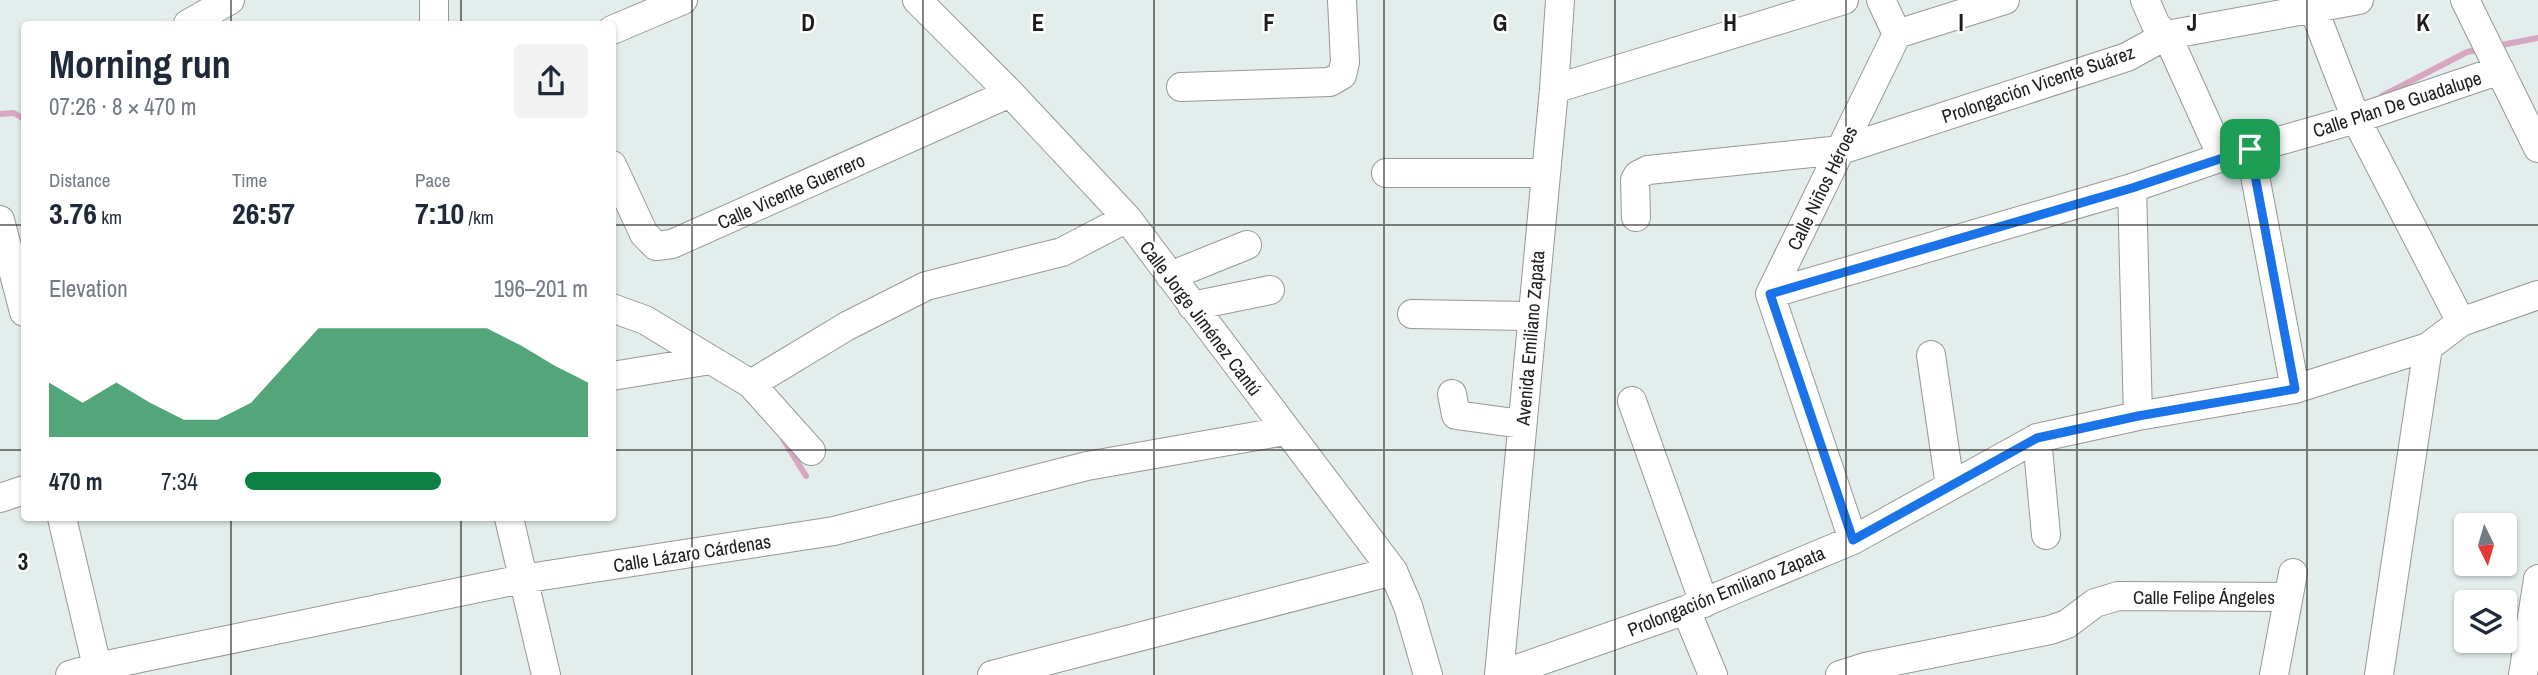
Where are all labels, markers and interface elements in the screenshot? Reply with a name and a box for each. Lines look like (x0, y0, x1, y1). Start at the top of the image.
text: D (801, 7, 815, 38)
text: E (1032, 7, 1044, 38)
text: F (1263, 7, 1275, 38)
text: G (1493, 7, 1507, 38)
text: H (1723, 7, 1737, 38)
text: I (1958, 7, 1964, 38)
text: J (2187, 7, 2197, 38)
text: K (2416, 7, 2430, 38)
text: Morning run (49, 39, 231, 90)
street label: Prolongación Vicente Suárez (1938, 39, 2138, 129)
button: share (514, 44, 588, 118)
street label: Calle Plan De Guadalupe (2309, 64, 2485, 144)
text: 07:26 · 8 × 470 m (49, 91, 196, 122)
pin (2220, 119, 2280, 179)
street label: Calle Niños Héroes (1781, 121, 1863, 254)
icon: arrive (2231, 130, 2269, 168)
street label: Calle Vicente Guerrero (713, 147, 869, 235)
text: Distance (49, 167, 110, 193)
text: Time (232, 167, 267, 193)
text: Pace (415, 167, 451, 193)
text: 3.76 (49, 193, 97, 233)
text: 26:57 (232, 193, 295, 233)
text: 7:10 (415, 193, 464, 233)
text: km (97, 204, 122, 230)
text: /km (464, 204, 494, 230)
street label: Calle Jorge Jiménez Cantú (1134, 235, 1268, 401)
street label: Avenida Emiliano Zapata (1509, 249, 1551, 428)
text: Elevation (49, 273, 128, 304)
text: 196–201 m (494, 273, 588, 304)
text: 470 m (49, 466, 102, 497)
text: 7:34 (161, 466, 198, 497)
north arrow (2454, 513, 2516, 576)
map controls (2454, 513, 2517, 653)
street label: Calle Lázaro Cárdenas (611, 528, 773, 578)
street label: Prolongación Emiliano Zapata (1624, 539, 1829, 642)
text: 3 (18, 546, 28, 577)
street label: Calle Felipe Ángeles (2133, 584, 2275, 610)
button: layers (2454, 590, 2517, 653)

